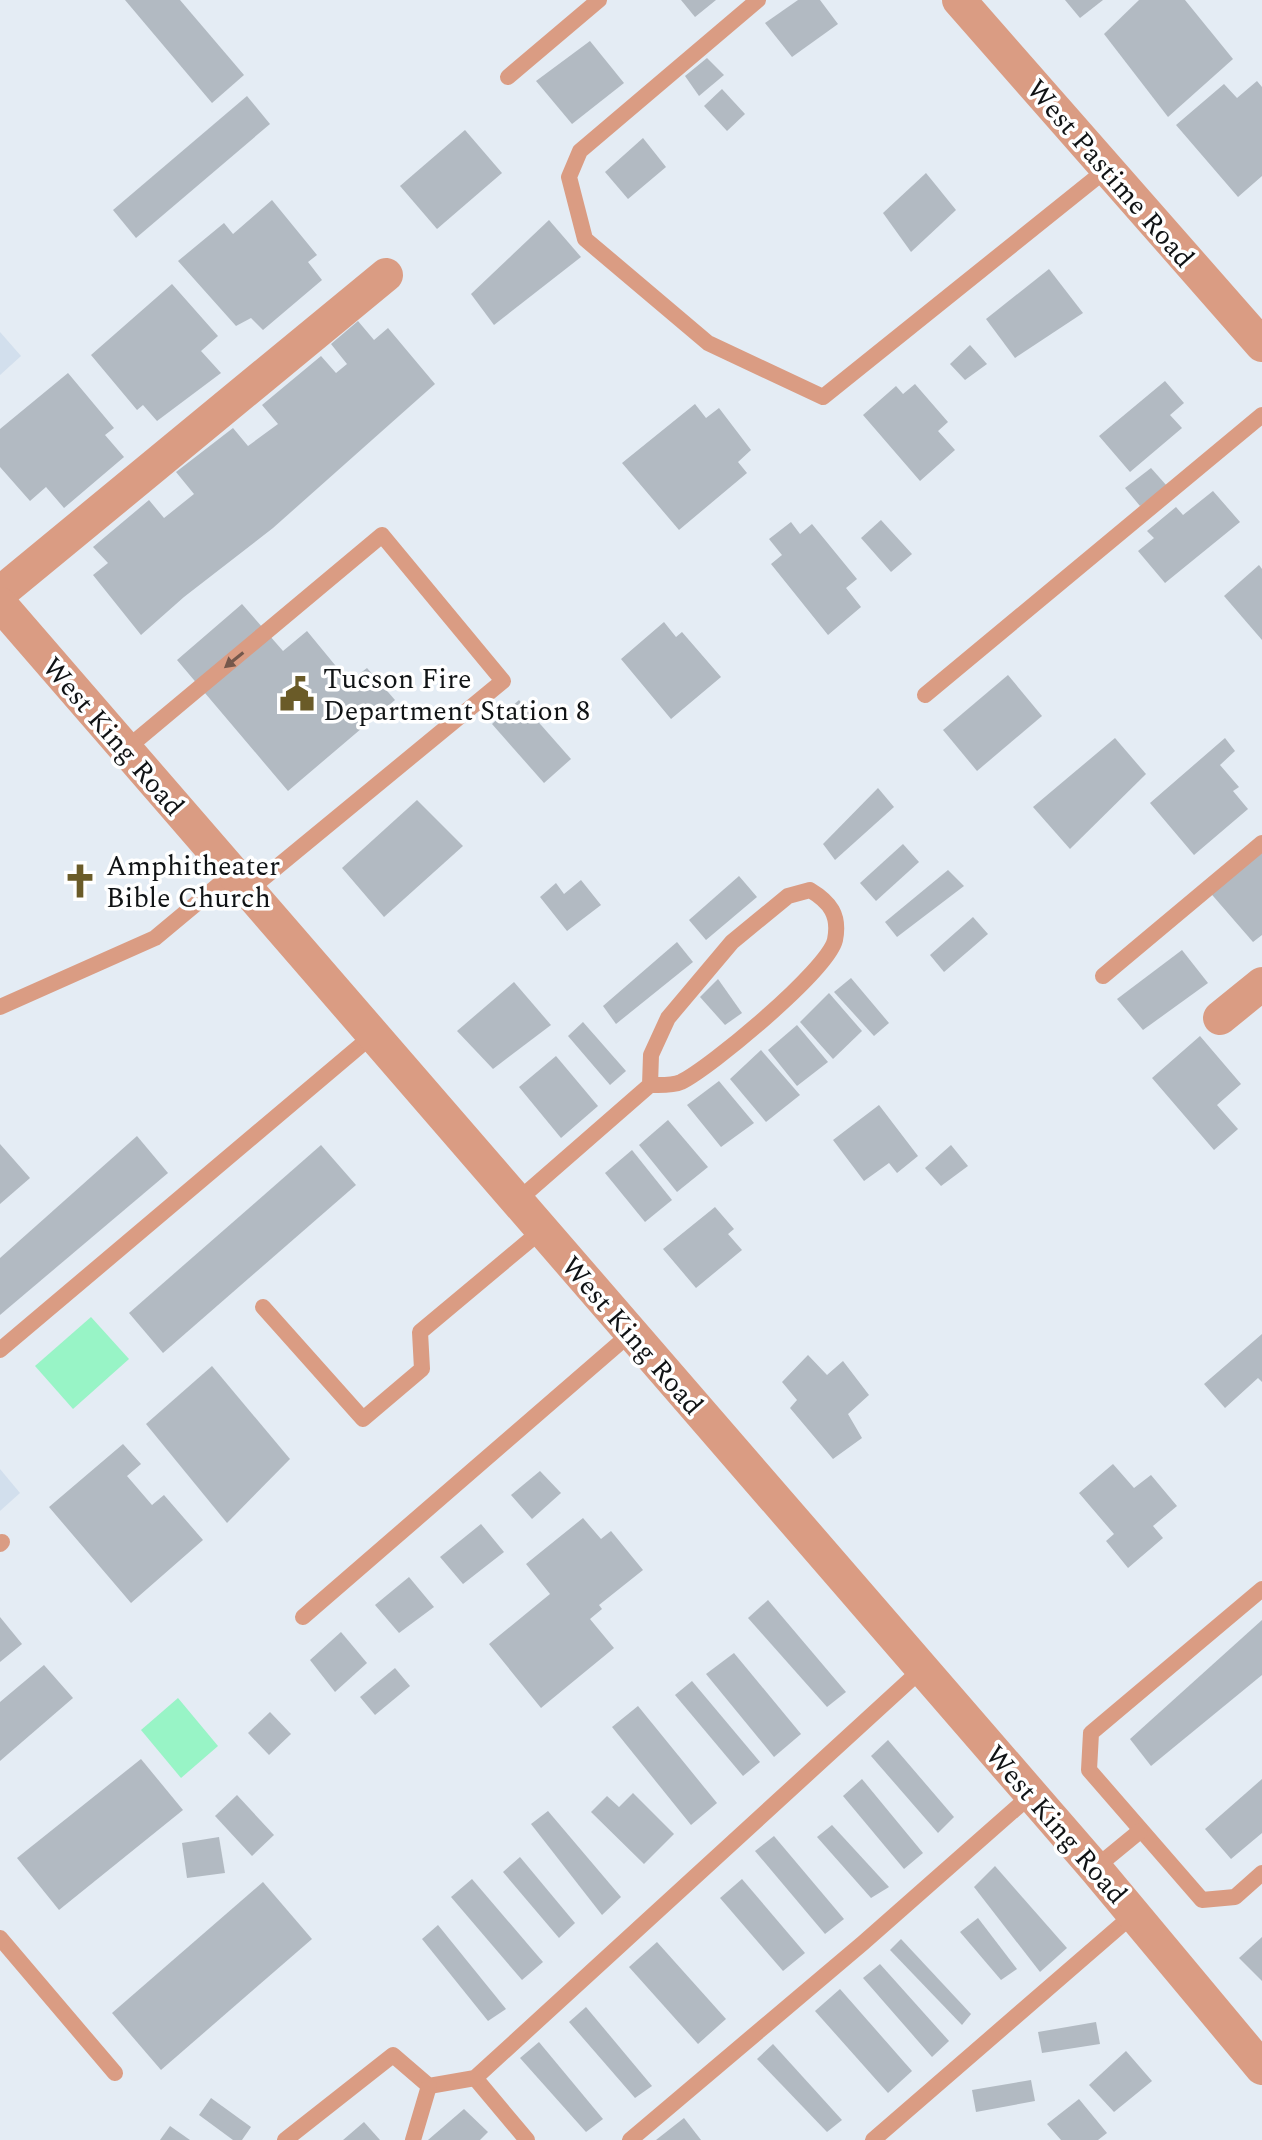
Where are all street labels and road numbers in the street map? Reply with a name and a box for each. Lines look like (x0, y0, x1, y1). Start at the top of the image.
street label: West Pastime Road (1015, 70, 1204, 278)
street label: West King Road (31, 648, 194, 826)
street label: West King Road (550, 1247, 713, 1425)
street label: West King Road (974, 1736, 1137, 1914)

